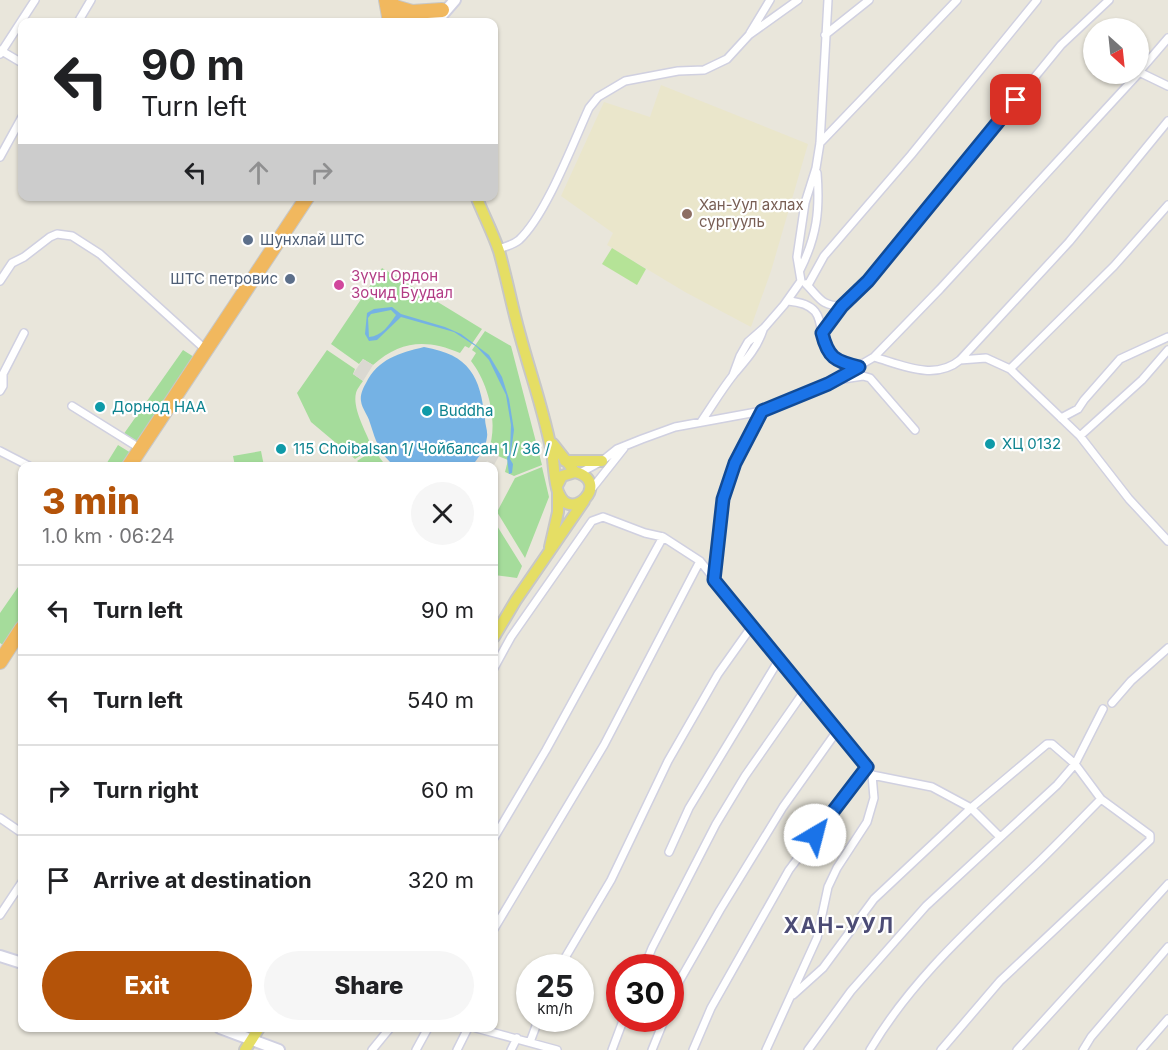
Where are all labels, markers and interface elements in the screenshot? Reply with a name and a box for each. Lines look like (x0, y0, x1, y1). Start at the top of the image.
north arrow (1083, 18, 1149, 84)
map controls (1083, 18, 1149, 84)
text: 90 m (141, 39, 245, 90)
icon: left (42, 42, 120, 120)
pin (990, 74, 1041, 125)
icon: arrive (999, 83, 1032, 116)
text: Turn left (141, 90, 247, 123)
icon: left (179, 156, 212, 189)
icon: ahead (242, 156, 275, 189)
icon: right (305, 156, 338, 189)
place label: Хан-Уул ахлах сургууль (699, 195, 804, 231)
marker: Хан-Уул ахлах сургууль (680, 207, 694, 221)
place label: Шунхлай ШТС (260, 230, 365, 249)
marker: Шунхлай ШТС (241, 233, 255, 247)
place label: Зүүн Ордон Зочид Буудал (351, 266, 453, 302)
place label: ШТС петровис (170, 269, 278, 288)
marker: ШТС петровис (283, 272, 297, 286)
marker: Зүүн Ордон Зочид Буудал (332, 278, 346, 292)
place label: Дорнод НАА (112, 397, 206, 416)
marker: Дорнод НАА (93, 400, 107, 414)
place label: Buddha (439, 401, 493, 420)
marker: Buddha (420, 404, 434, 418)
place label: ХЦ 0132 (1002, 434, 1061, 453)
marker: ХЦ 0132 (983, 437, 997, 451)
place label: 115 Choibalsan 1/ Чойбалсан 1 / 36 / (293, 439, 551, 458)
marker: 115 Choibalsan 1/ Чойбалсан 1 / 36 / (274, 442, 288, 456)
text: 3 min (42, 479, 140, 523)
button: close (411, 482, 474, 545)
text: 1.0 km · 06:24 (42, 524, 175, 548)
icon: left (42, 594, 75, 627)
text: Turn left (93, 597, 183, 623)
text: 90 m (421, 597, 474, 623)
icon: left (42, 684, 75, 717)
text: Turn left (93, 687, 183, 713)
text: 540 m (407, 687, 474, 713)
icon: right (42, 774, 75, 807)
text: Turn right (93, 777, 199, 803)
text: 60 m (421, 777, 474, 803)
position arrow (783, 803, 847, 867)
icon: arrive (42, 864, 75, 897)
text: Arrive at destination (93, 867, 312, 893)
text: 320 m (408, 867, 474, 893)
district label: ХАН-УУЛ (783, 913, 895, 938)
button: Exit (42, 951, 252, 1020)
button: Share (264, 951, 474, 1020)
speed limit sign: 30 (606, 954, 684, 1032)
text: 25 (536, 968, 574, 1004)
text: km/h (537, 999, 573, 1018)

